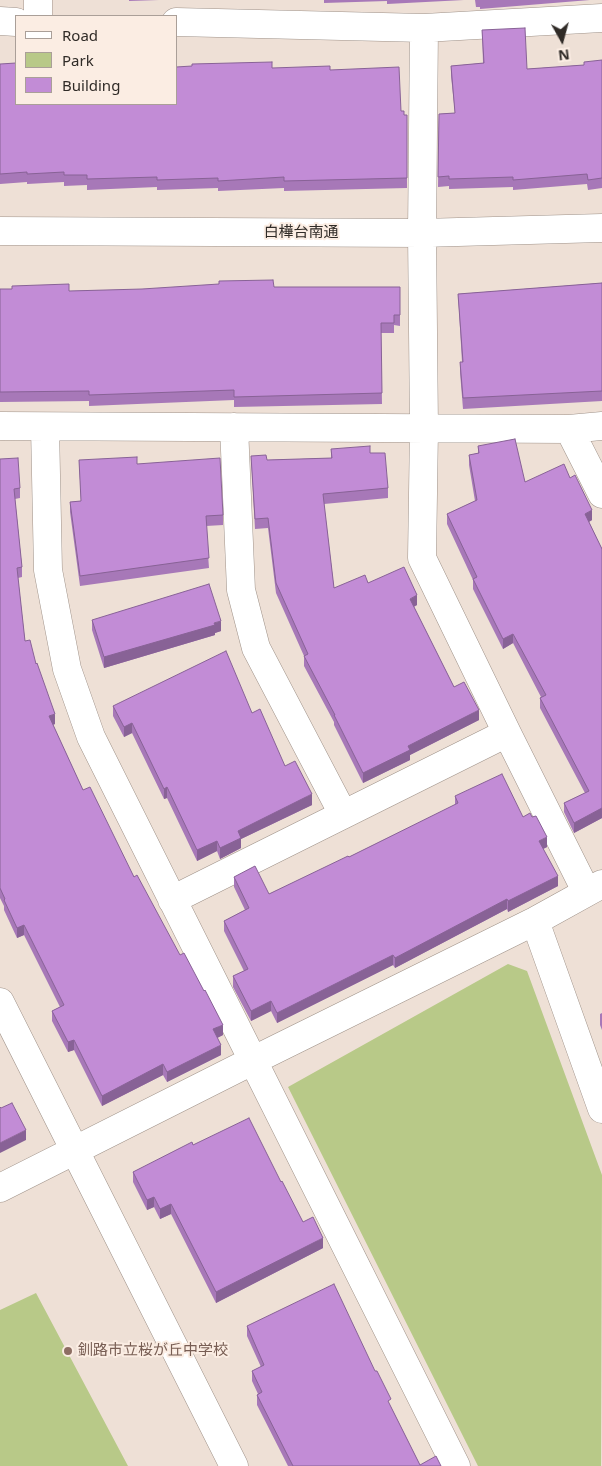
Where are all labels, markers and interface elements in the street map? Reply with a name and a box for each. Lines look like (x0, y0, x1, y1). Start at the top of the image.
legend (15, 15, 178, 105)
north arrow (537, 15, 587, 65)
text: Road (62, 25, 98, 45)
text: N (557, 45, 571, 66)
text: Park (62, 50, 94, 70)
text: Building (62, 75, 120, 95)
street label: 白樺台南通 (264, 224, 338, 242)
place label: 釧路市立桜が丘中学校 (78, 1342, 228, 1360)
marker: 釧路市立桜が丘中学校 (62, 1345, 74, 1357)

